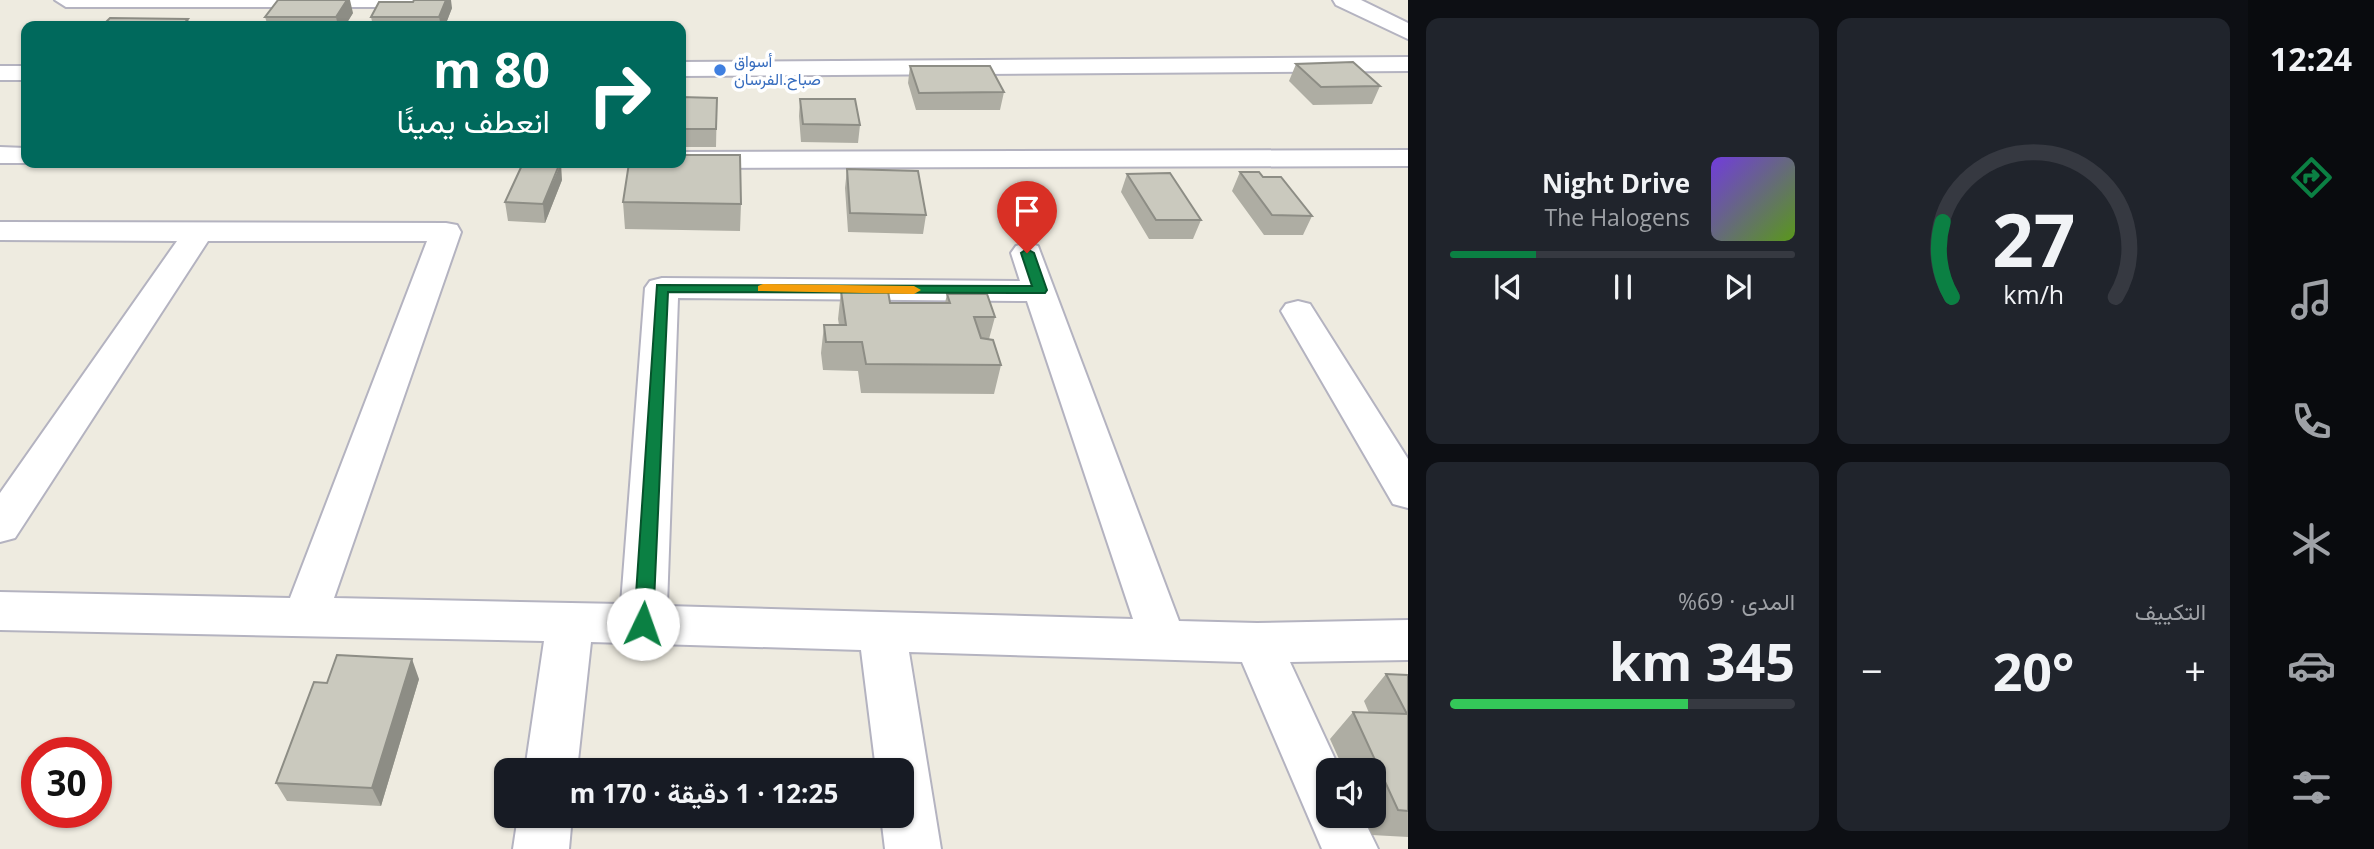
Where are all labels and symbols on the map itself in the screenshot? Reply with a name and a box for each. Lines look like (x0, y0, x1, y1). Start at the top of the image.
place label: أسواق صباح.الفرسان (734, 50, 821, 91)
marker: أسواق صباح.الفرسان (712, 62, 728, 78)
pin (997, 181, 1057, 253)
position arrow (606, 587, 680, 661)
speed limit sign: 30 (21, 737, 112, 828)

